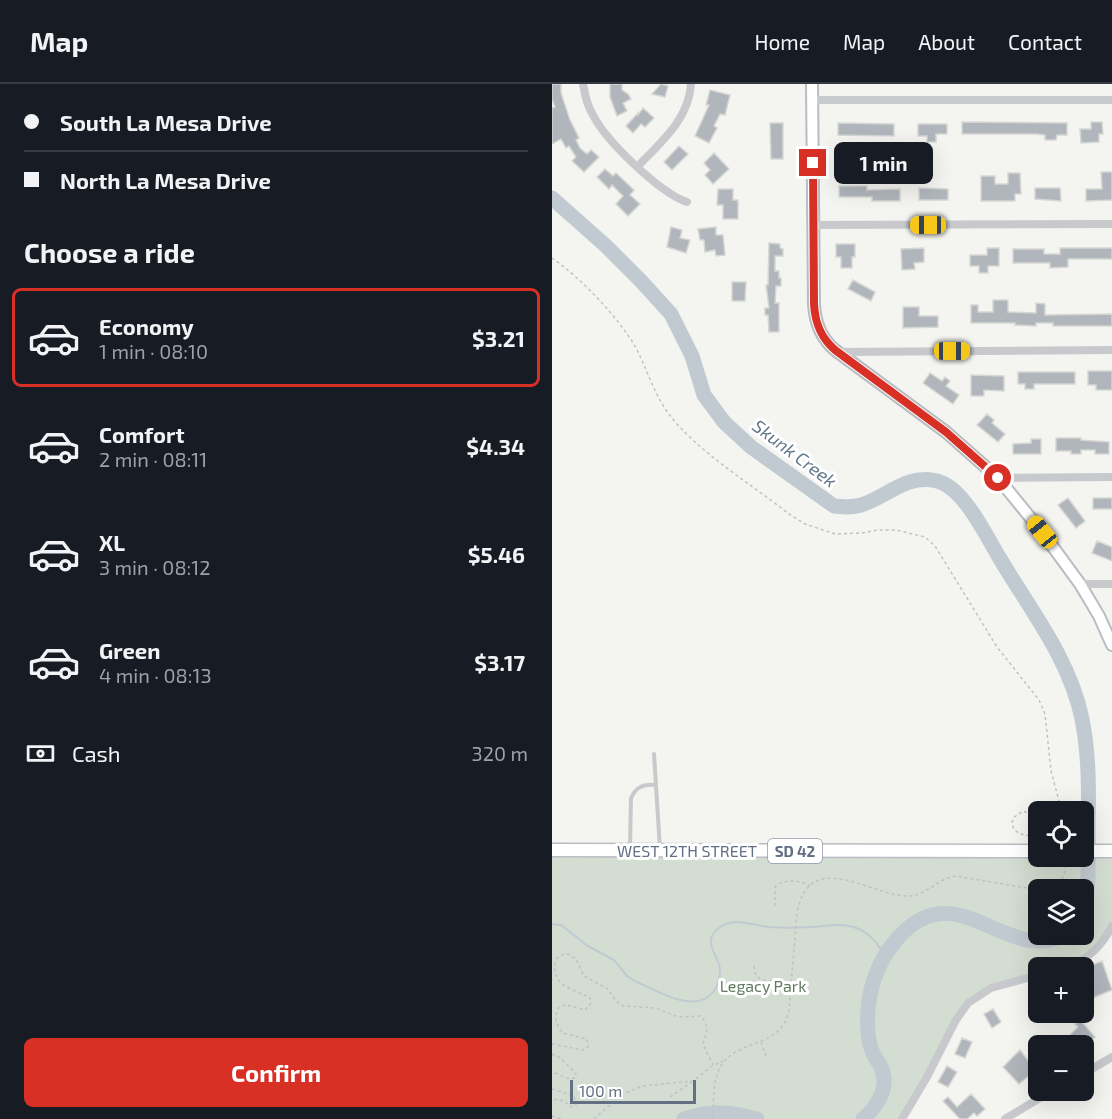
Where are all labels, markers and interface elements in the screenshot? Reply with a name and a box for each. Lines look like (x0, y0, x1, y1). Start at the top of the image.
text: Map (30, 24, 88, 58)
text: Home (754, 29, 810, 54)
text: Map (843, 29, 885, 54)
text: About (918, 29, 975, 54)
text: Contact (1008, 29, 1082, 54)
text: South La Mesa Drive (60, 109, 272, 135)
callout: 1 min (834, 142, 933, 184)
route end (799, 149, 826, 176)
text: 1 min (859, 151, 908, 175)
text: North La Mesa Drive (60, 167, 271, 193)
car (910, 216, 946, 234)
text: Choose a ride (24, 236, 195, 268)
icon: car (27, 311, 81, 365)
text: Economy (99, 313, 194, 339)
text: $3.21 (472, 325, 525, 351)
text: 1 min · 08:10 (99, 339, 208, 363)
car (934, 342, 970, 360)
water label: Skunk Creek (749, 414, 841, 492)
icon: car (27, 419, 81, 473)
text: Comfort (99, 421, 184, 447)
text: $4.34 (466, 433, 525, 459)
text: 2 min · 08:11 (99, 447, 207, 471)
route start (984, 464, 1011, 491)
car (1024, 512, 1060, 552)
icon: car (27, 527, 81, 581)
text: XL (99, 529, 125, 555)
text: $5.46 (468, 541, 525, 567)
text: 3 min · 08:12 (99, 555, 210, 579)
icon: car (27, 635, 81, 689)
text: Green (99, 637, 161, 663)
text: $3.17 (474, 649, 525, 675)
text: 4 min · 08:13 (99, 663, 212, 687)
icon: cash (24, 737, 57, 770)
text: Cash (72, 740, 121, 766)
text: 320 m (472, 741, 528, 765)
map controls (1028, 801, 1094, 1101)
button: locate (1028, 801, 1094, 867)
road number: SD 42 (768, 839, 822, 863)
street label: WEST 12TH STREET (617, 841, 757, 860)
button: layers (1028, 879, 1094, 945)
button: + (1028, 957, 1094, 1023)
park label: Legacy Park (720, 976, 806, 995)
button: − (1028, 1035, 1094, 1101)
button: Confirm (24, 1038, 528, 1107)
scale bar (570, 1077, 696, 1104)
text: 100 m (579, 1081, 622, 1100)

